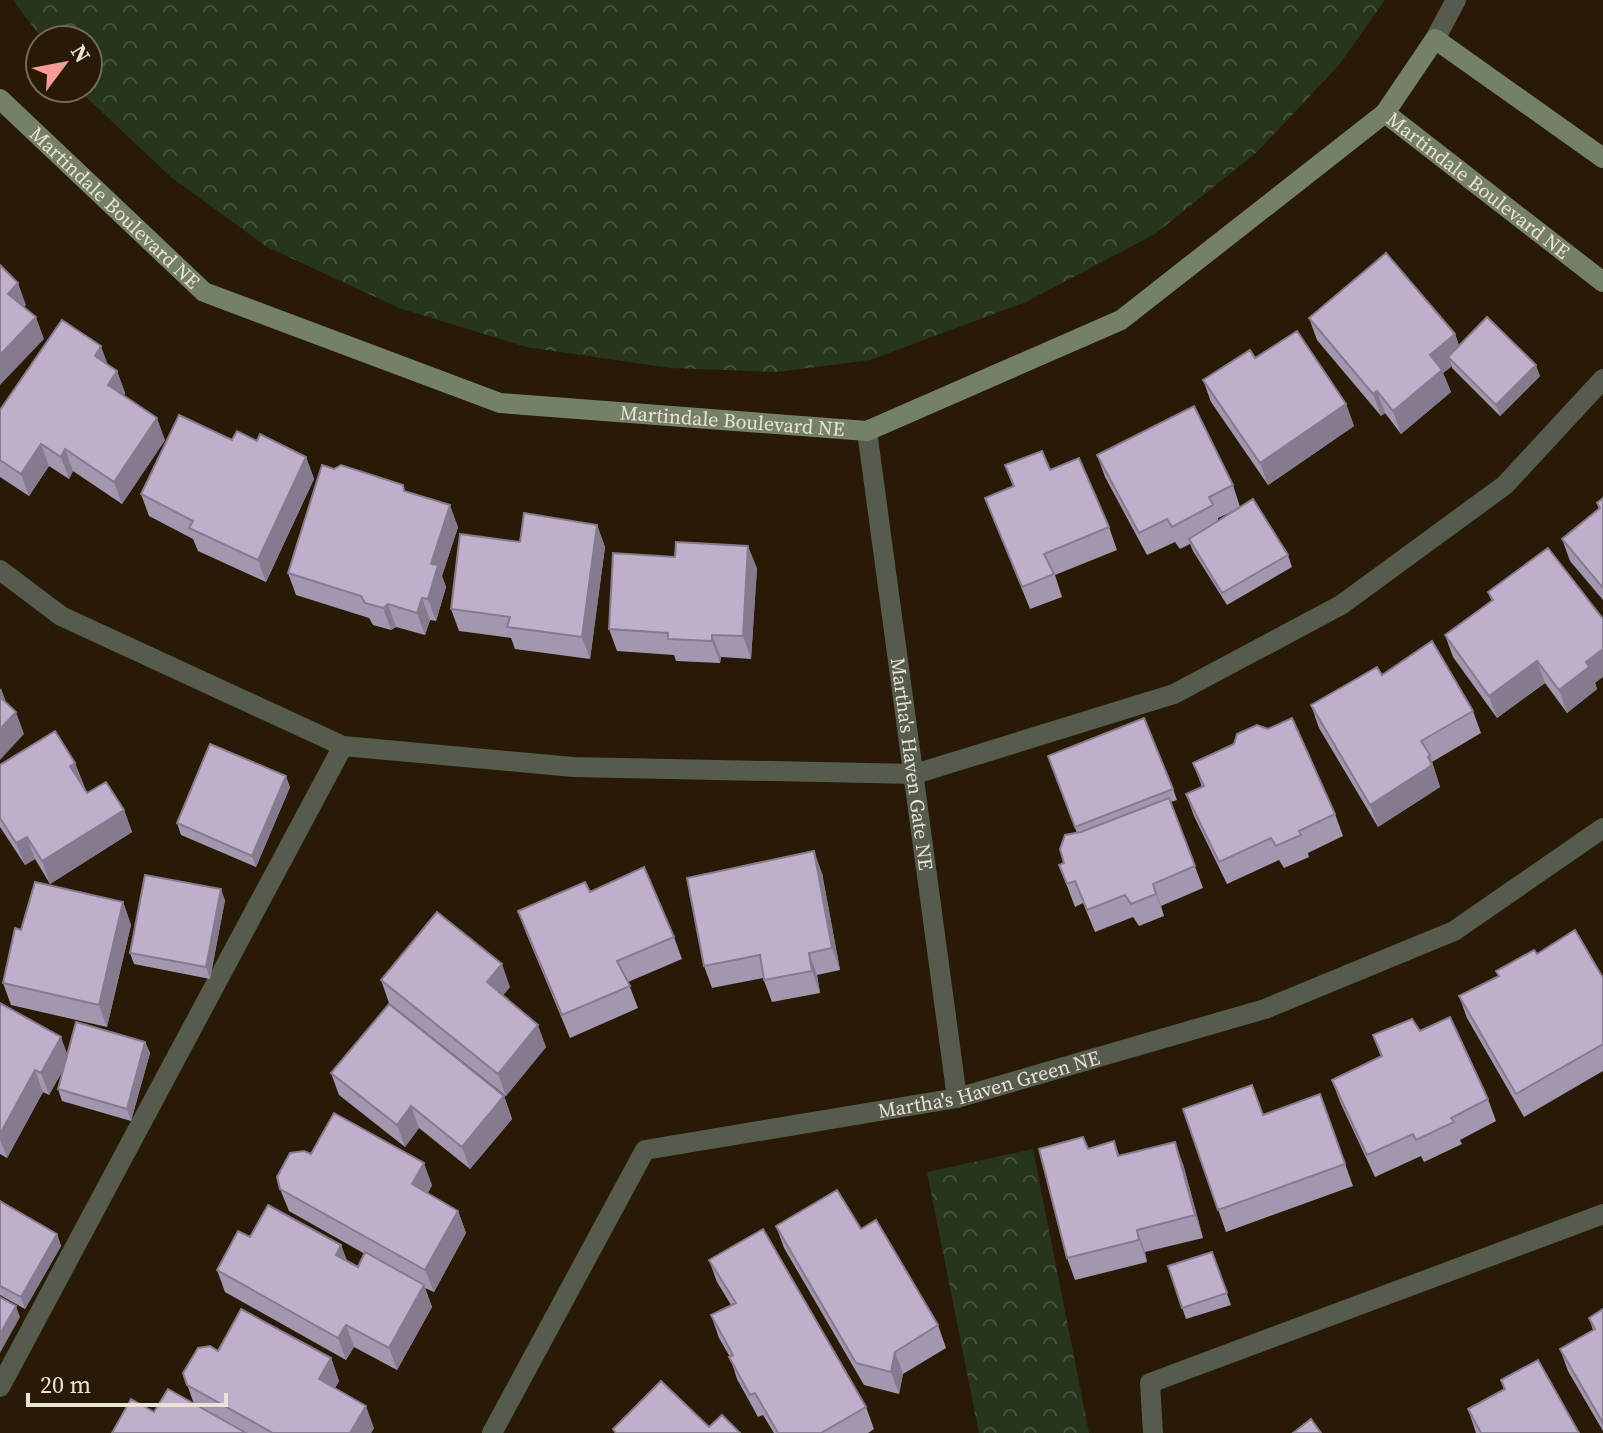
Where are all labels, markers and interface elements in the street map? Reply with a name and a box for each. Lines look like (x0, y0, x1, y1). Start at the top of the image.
north arrow (24, 24, 104, 104)
text: N (64, 39, 98, 68)
street label: Martindale Boulevard NE (1381, 105, 1576, 265)
street label: Martindale Boulevard NE (23, 120, 206, 295)
street label: Martindale Boulevard NE (619, 398, 846, 443)
street label: Martha's Haven Gate NE (884, 656, 940, 872)
street label: Martha's Haven Green NE (876, 1043, 1103, 1125)
scale bar (28, 1357, 226, 1407)
text: 20 m (40, 1368, 91, 1401)

